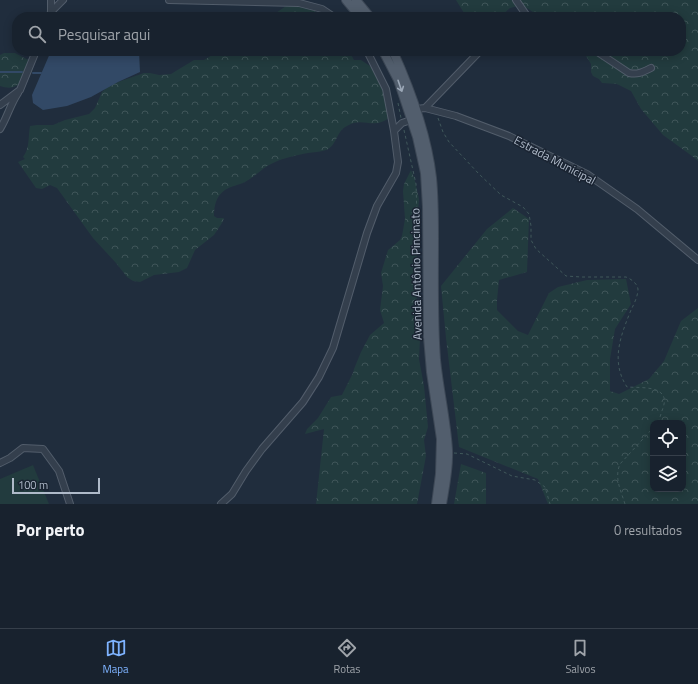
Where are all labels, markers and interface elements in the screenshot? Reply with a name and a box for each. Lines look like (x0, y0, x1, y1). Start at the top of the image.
search box (12, 12, 686, 56)
icon: search (26, 23, 48, 45)
text: Pesquisar aqui (58, 23, 150, 46)
one-way arrow (396, 80, 404, 92)
street label: Estrada Municipal (511, 130, 599, 190)
street label: Avenida Antônio Pincinato (405, 208, 427, 340)
map controls (650, 420, 686, 492)
button: locate (650, 420, 686, 456)
button: layers (650, 456, 686, 492)
scale bar (12, 476, 100, 495)
text: 100 m (18, 477, 48, 493)
text: Por perto (16, 517, 85, 543)
text: 0 resultados (614, 520, 682, 540)
tab: Mapa (102, 637, 129, 677)
tab: Rotas (333, 637, 360, 677)
tab: Salvos (565, 637, 596, 677)

